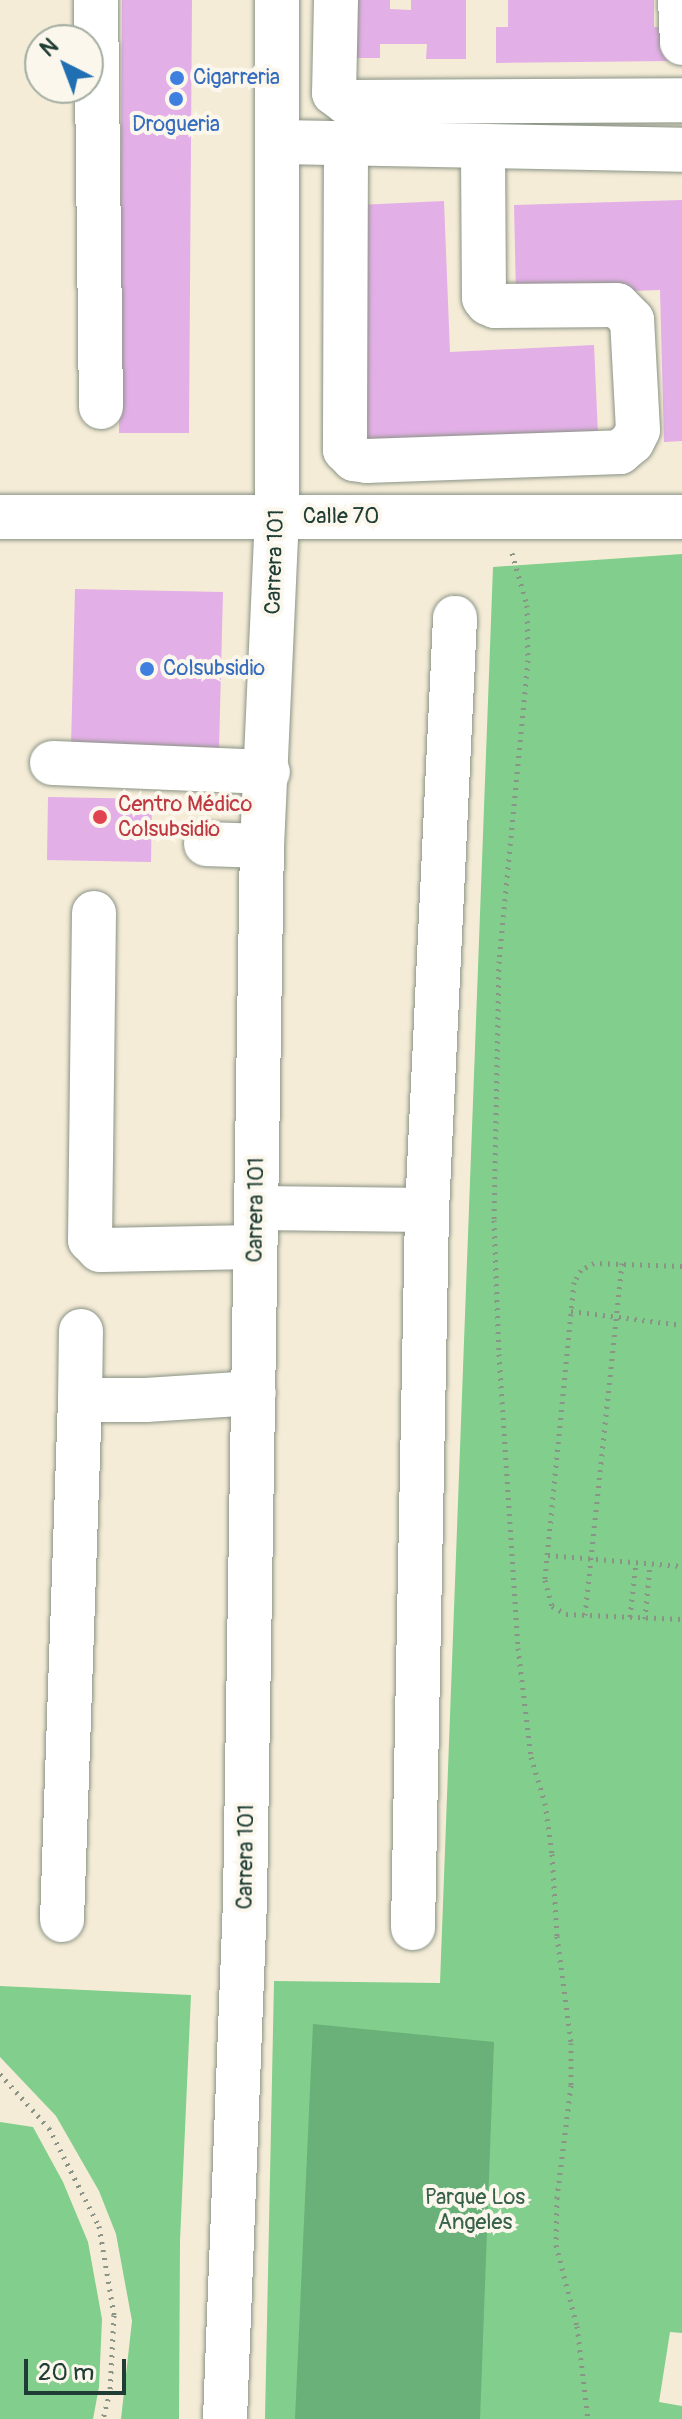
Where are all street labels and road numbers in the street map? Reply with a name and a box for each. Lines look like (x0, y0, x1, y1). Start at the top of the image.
street label: Calle 70 (303, 504, 379, 530)
street label: Carrera 101 (260, 509, 290, 615)
street label: Carrera 101 (242, 1157, 270, 1263)
street label: Carrera 101 (232, 1804, 260, 1910)

